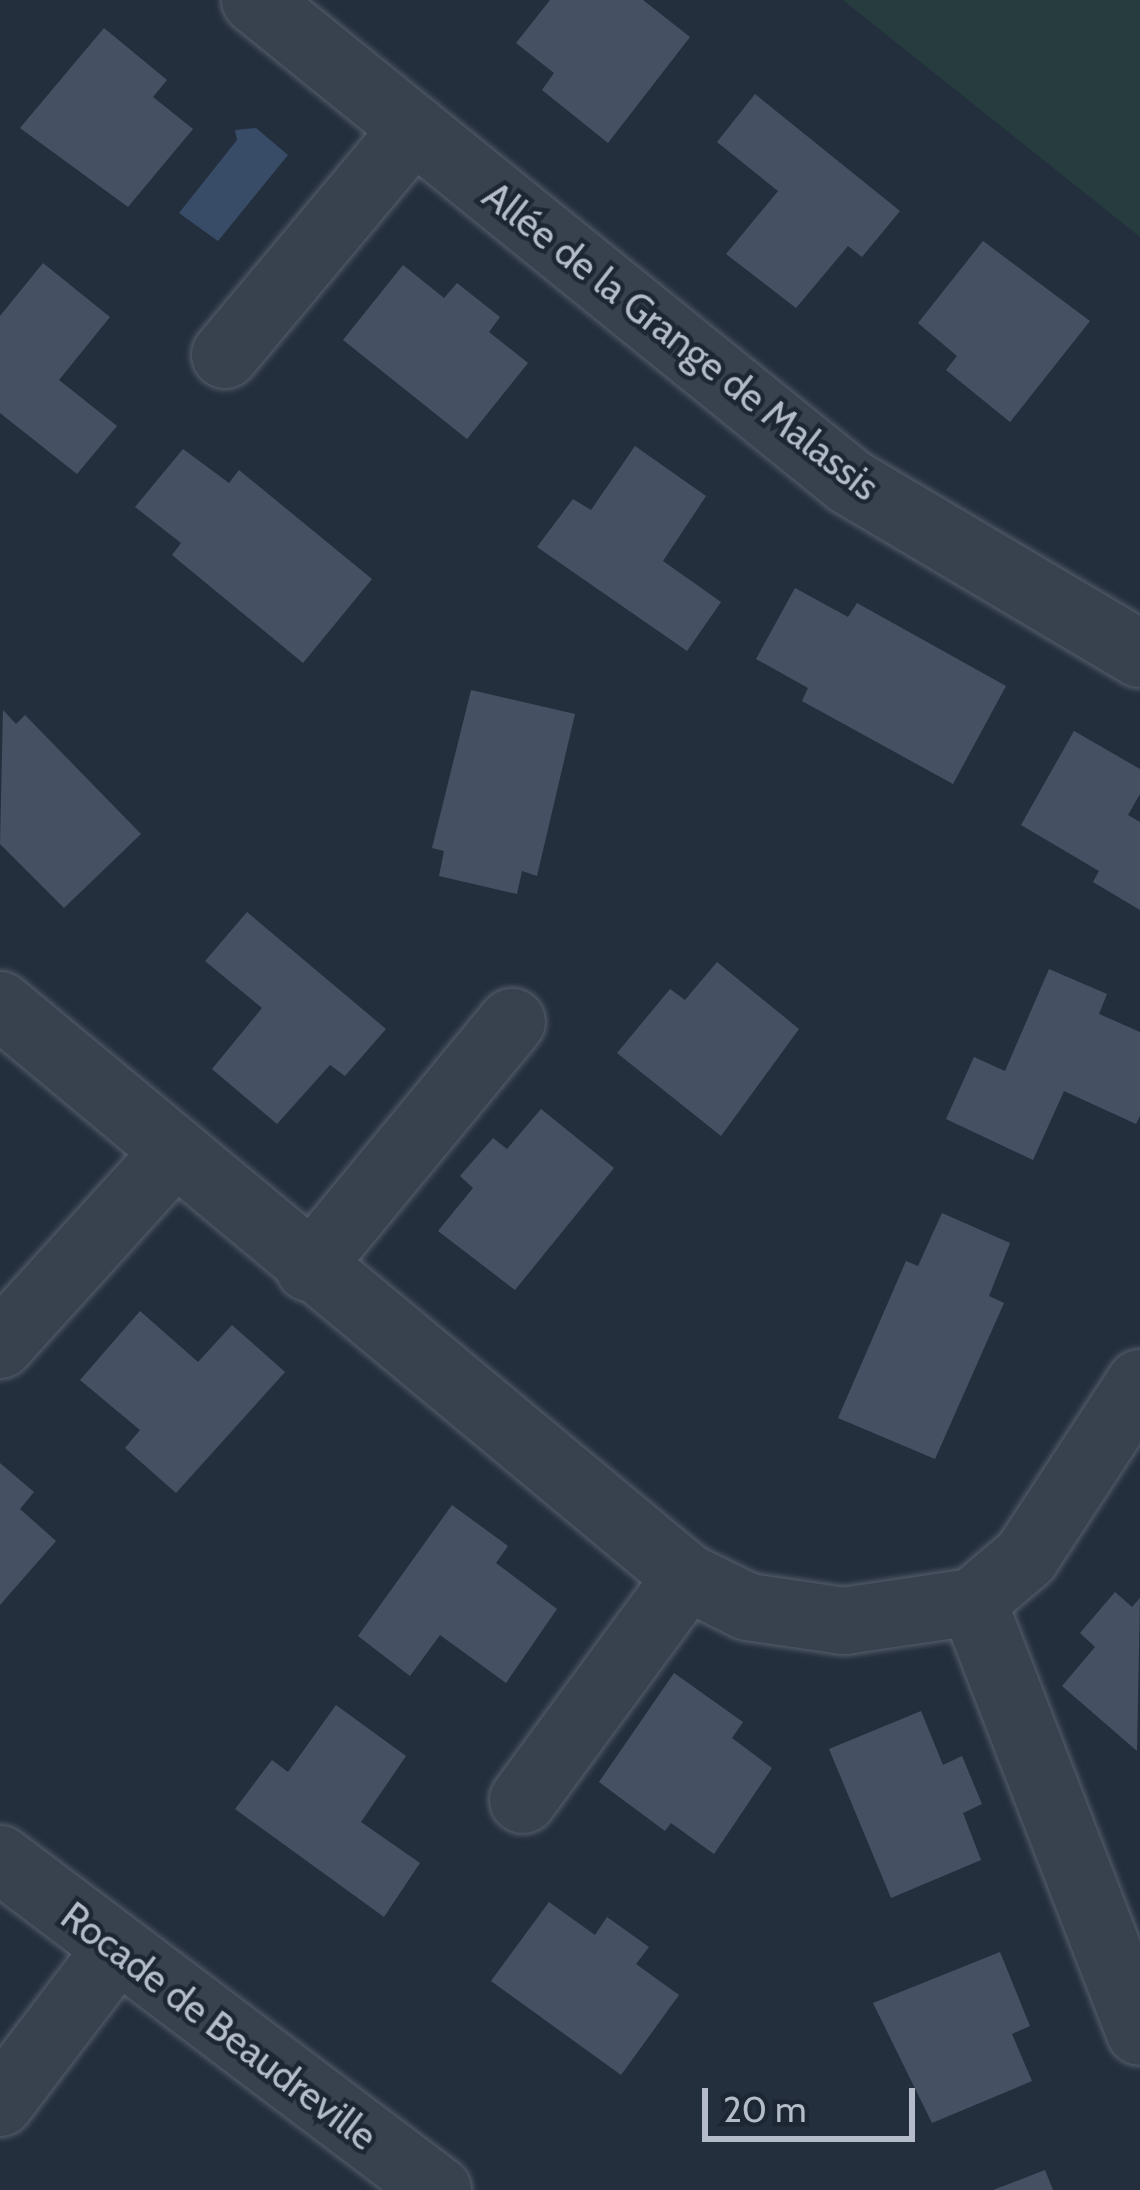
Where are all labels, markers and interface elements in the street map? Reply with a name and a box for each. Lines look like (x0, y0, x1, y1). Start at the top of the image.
street label: Allée de la Grange de Malassis (474, 172, 888, 510)
street label: Rocade de Beaudreville (52, 1892, 386, 2160)
scale bar (708, 2064, 921, 2138)
text: 20 m (723, 2087, 807, 2131)

